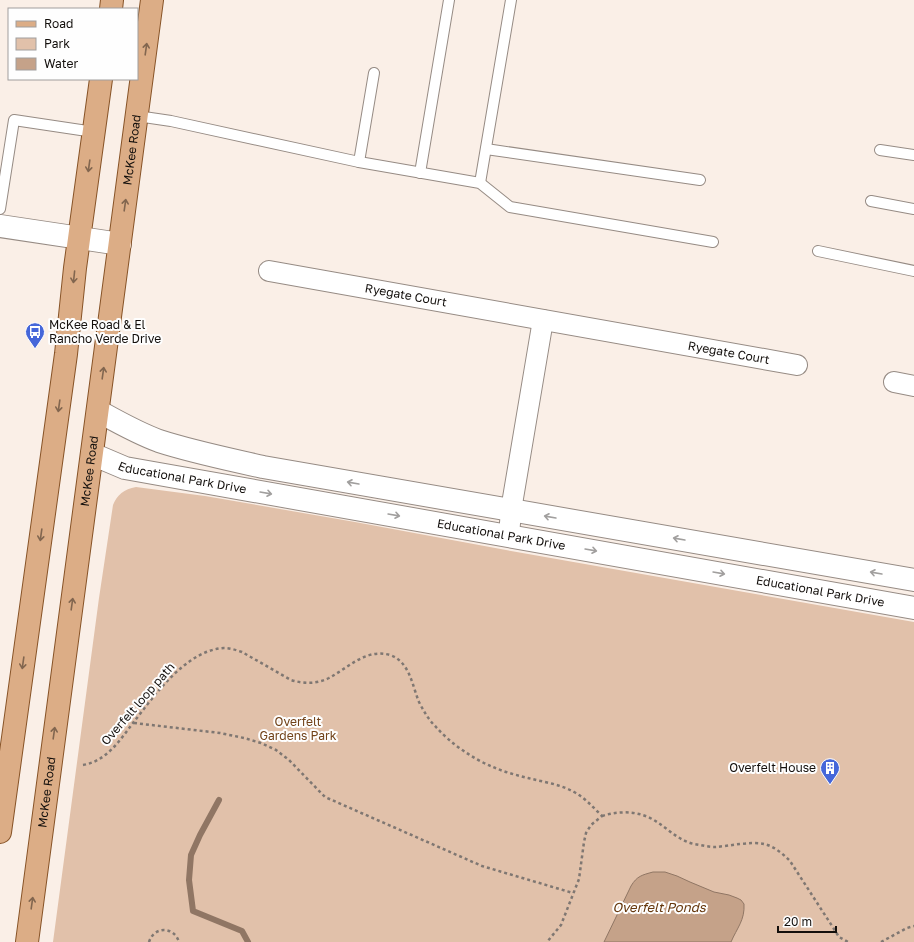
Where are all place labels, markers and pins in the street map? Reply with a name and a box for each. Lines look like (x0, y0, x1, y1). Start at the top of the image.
place label: McKee Road & El Rancho Verde Drive (49, 317, 161, 346)
bus stop icon: McKee Road & El Rancho Verde Drive (24, 321, 46, 349)
building icon: Overfelt House (819, 757, 841, 785)
place label: Overfelt House (729, 760, 816, 775)

